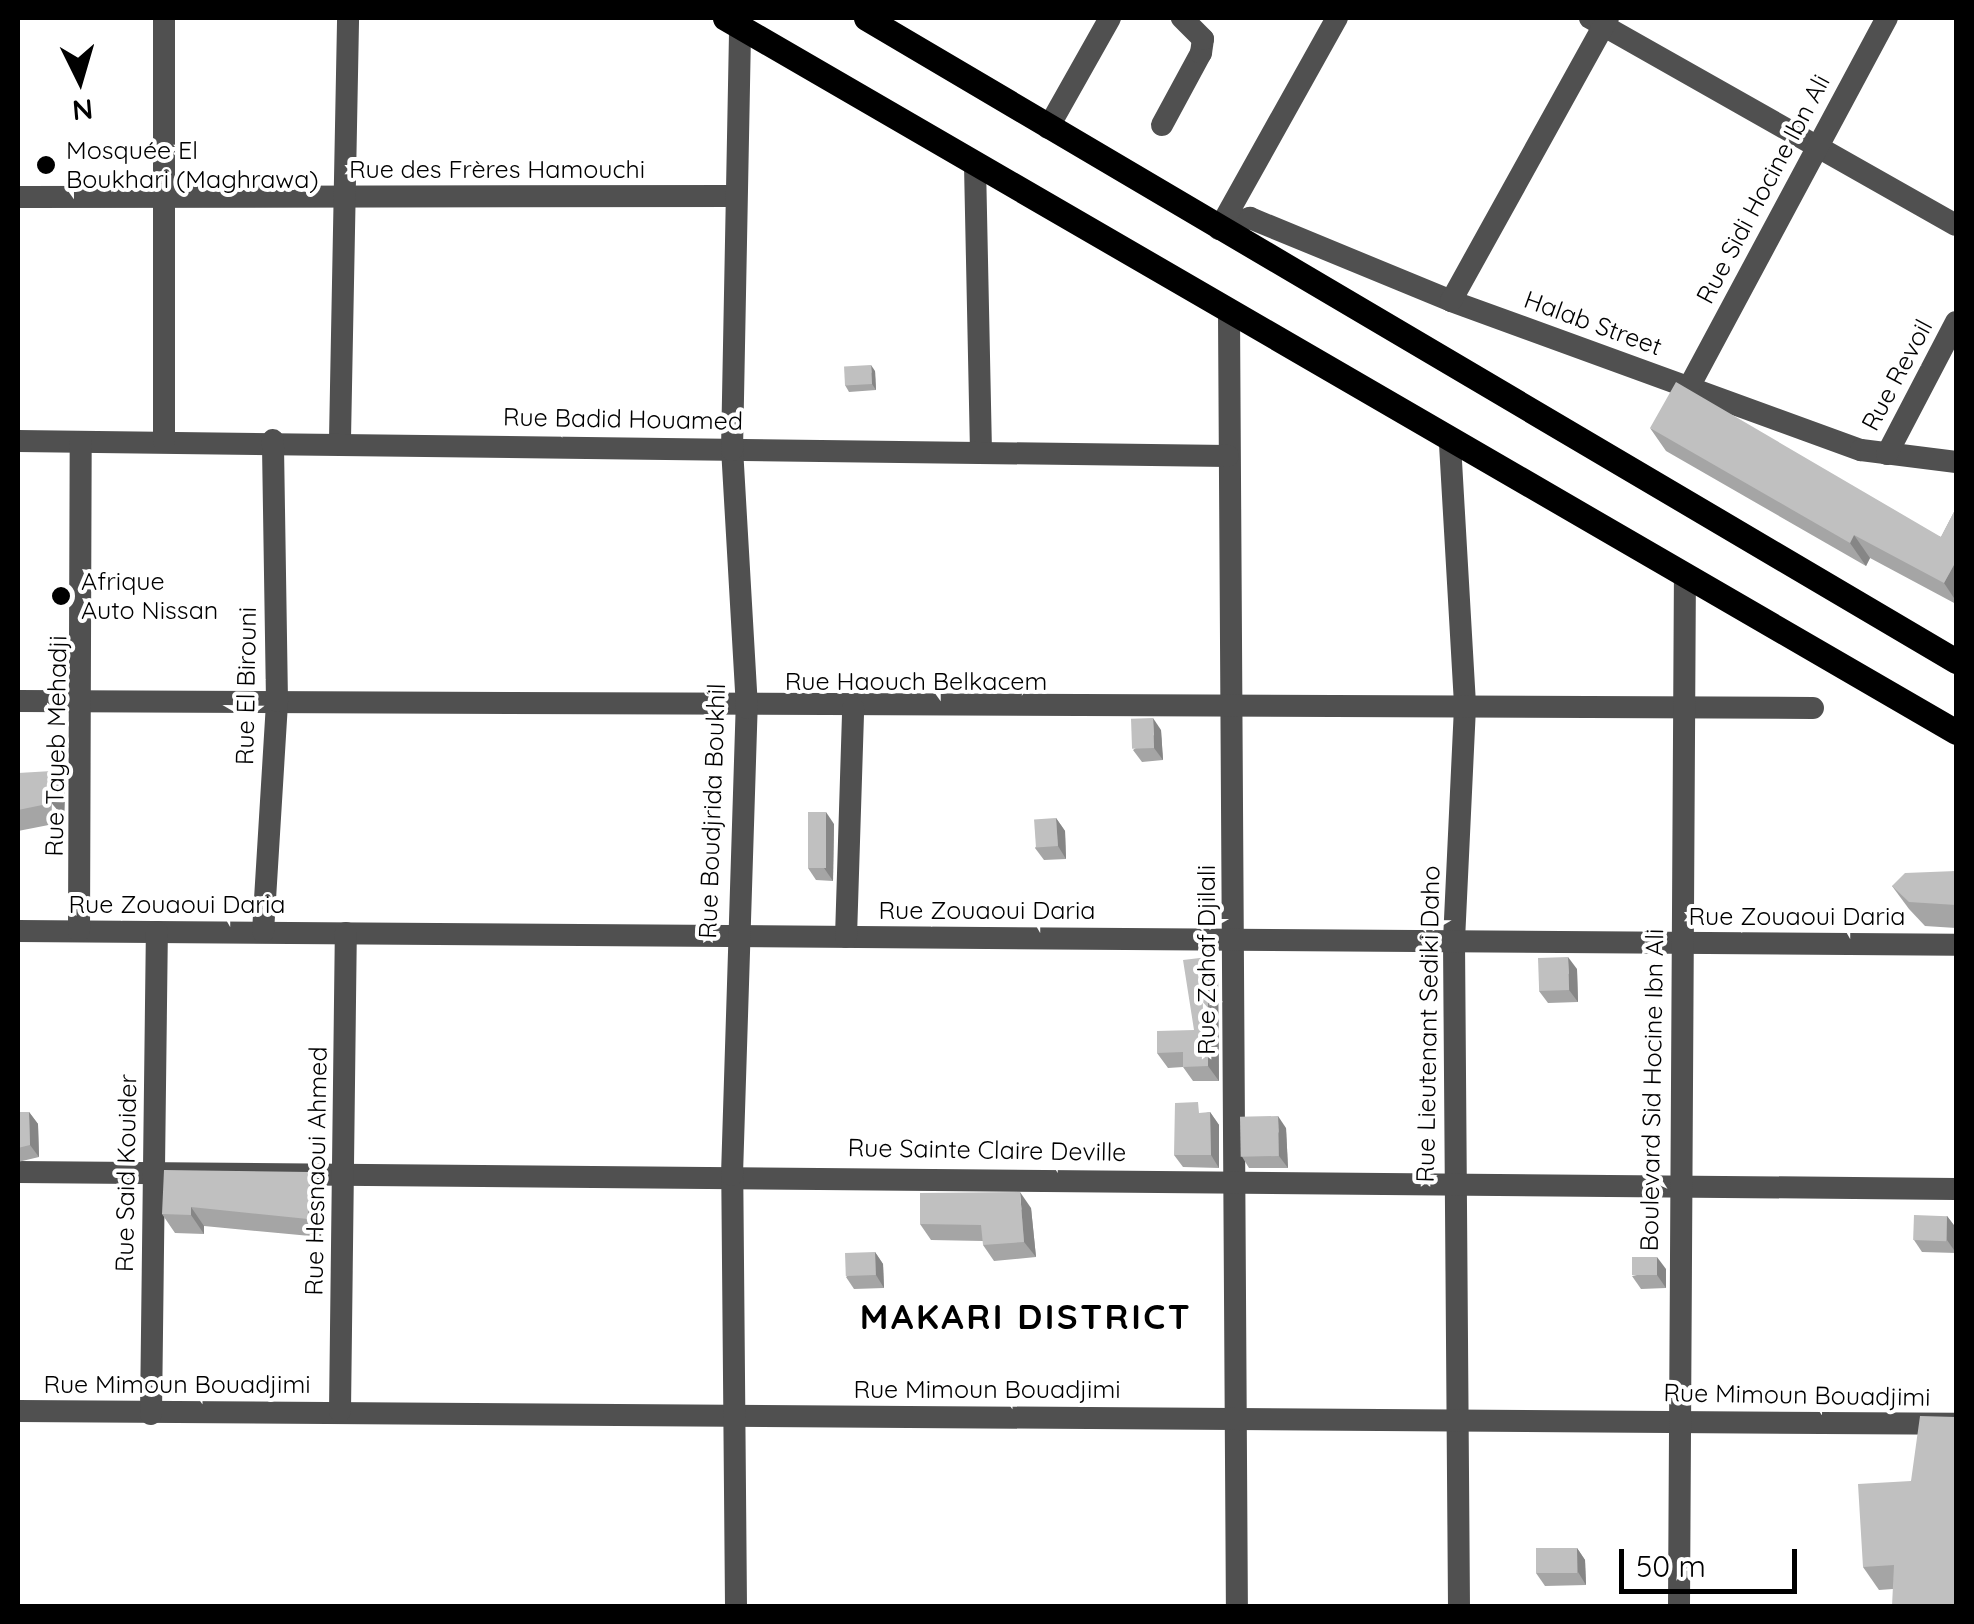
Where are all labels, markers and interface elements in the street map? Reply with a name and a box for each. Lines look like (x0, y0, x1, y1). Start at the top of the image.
north arrow (30, 30, 130, 130)
street label: Rue Sidi Hocine Ibn Ali (1690, 69, 1836, 309)
text: N (71, 92, 94, 129)
place label: Mosquée El Boukhari (Maghrawa) (66, 136, 319, 195)
marker: Mosquée El Boukhari (Maghrawa) (35, 154, 57, 176)
street label: Rue des Frères Hamouchi (349, 154, 645, 184)
street label: Halab Street (1520, 284, 1666, 362)
street label: Rue Revoil (1855, 314, 1939, 436)
street label: Rue Badid Houamed (503, 402, 743, 436)
place label: Afrique Auto Nissan (81, 567, 218, 626)
marker: Afrique Auto Nissan (50, 585, 72, 607)
street label: Rue El Birouni (230, 607, 262, 765)
street label: Rue Tayeb Mehadji (39, 635, 73, 857)
street label: Rue Haouch Belkacem (785, 666, 1047, 696)
street label: Rue Boudjrida Boukhil (693, 683, 731, 939)
street label: Rue Zahaf Djilali (1191, 865, 1221, 1055)
street label: Rue Lieutenant Sediki Daho (1410, 865, 1446, 1183)
street label: Rue Zouaoui Daria (69, 889, 285, 919)
street label: Rue Zouaoui Daria (879, 895, 1095, 925)
street label: Rue Zouaoui Daria (1689, 901, 1905, 931)
street label: Boulevard Sid Hocine Ibn Ali (1634, 928, 1670, 1252)
street label: Rue Hesnaoui Ahmed (299, 1046, 333, 1296)
street label: Rue Said Kouider (109, 1074, 143, 1272)
street label: Rue Sainte Claire Deville (847, 1133, 1127, 1167)
district label: MAKARI DISTRICT (860, 1295, 1192, 1337)
street label: Rue Mimoun Bouadjimi (43, 1369, 311, 1399)
street label: Rue Mimoun Bouadjimi (853, 1374, 1121, 1404)
street label: Rue Mimoun Bouadjimi (1663, 1378, 1931, 1412)
scale bar (1624, 1529, 1802, 1591)
text: 50 m (1636, 1547, 1706, 1585)

